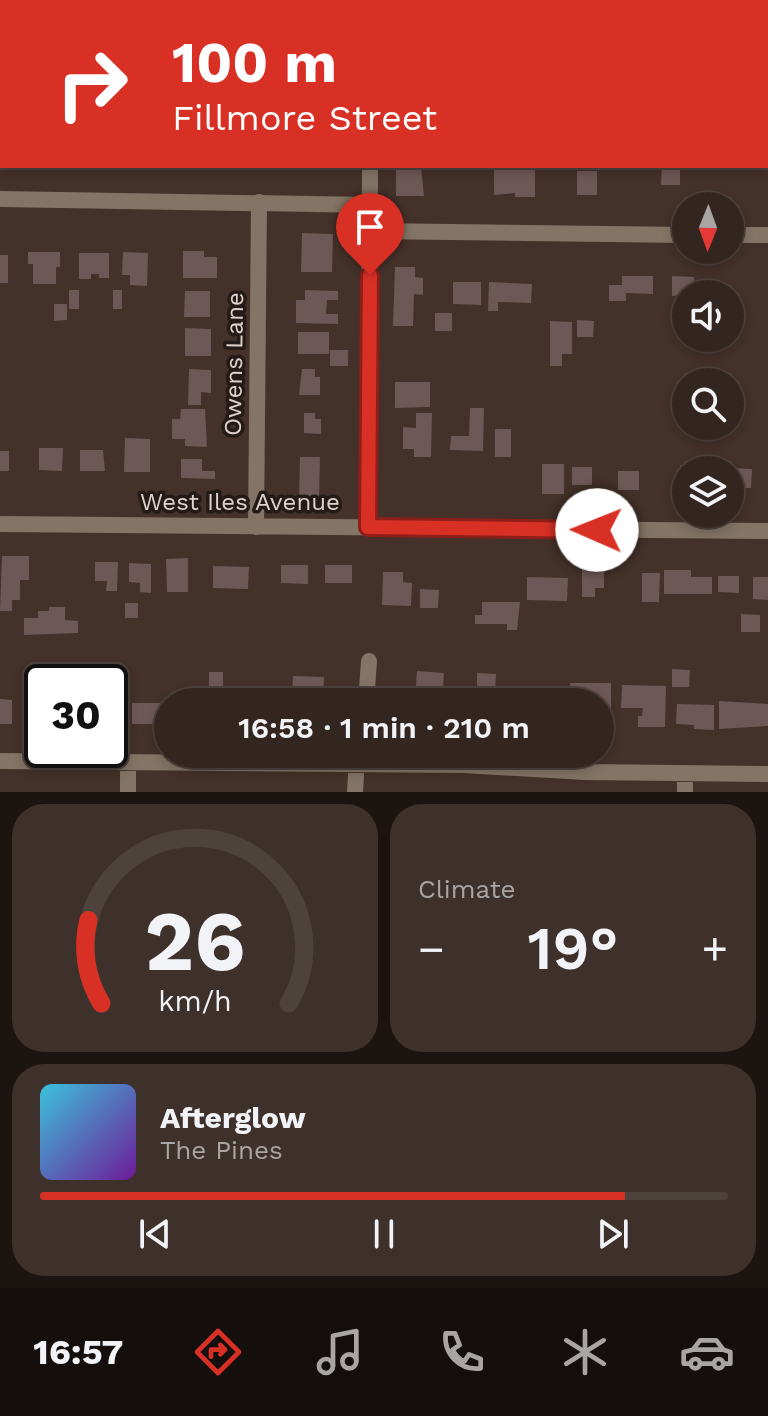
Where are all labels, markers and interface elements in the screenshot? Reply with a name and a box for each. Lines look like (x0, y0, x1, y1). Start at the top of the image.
text: 100 m (172, 30, 337, 96)
icon: right (40, 32, 144, 136)
text: Fillmore Street (172, 97, 437, 139)
north arrow (672, 192, 744, 264)
map controls (672, 192, 744, 528)
pin (336, 193, 404, 275)
icon: arrive (348, 205, 392, 249)
button: sound (672, 280, 744, 352)
street label: Owens Lane (219, 292, 249, 436)
button: search (672, 368, 744, 440)
button: layers (672, 456, 744, 528)
street label: West Iles Avenue (140, 488, 340, 516)
position arrow (555, 488, 639, 572)
speed limit sign: 30 (24, 664, 128, 768)
text: 16:58 · 1 min · 210 m (238, 710, 530, 745)
text: Climate (418, 874, 516, 904)
text: 26 (145, 893, 245, 990)
text: 19° (528, 913, 618, 984)
text: − (418, 923, 445, 975)
text: + (701, 923, 728, 975)
text: km/h (158, 984, 232, 1018)
text: Afterglow (160, 1100, 306, 1135)
text: The Pines (160, 1135, 283, 1165)
icon: previous (133, 1212, 177, 1256)
icon: pause (362, 1212, 406, 1256)
icon: next (591, 1212, 635, 1256)
icon: directions (190, 1324, 246, 1380)
icon: music (312, 1324, 368, 1380)
icon: phone (434, 1324, 490, 1380)
icon: climate (557, 1324, 613, 1380)
icon: car (679, 1324, 735, 1380)
text: 16:57 (33, 1331, 124, 1373)

